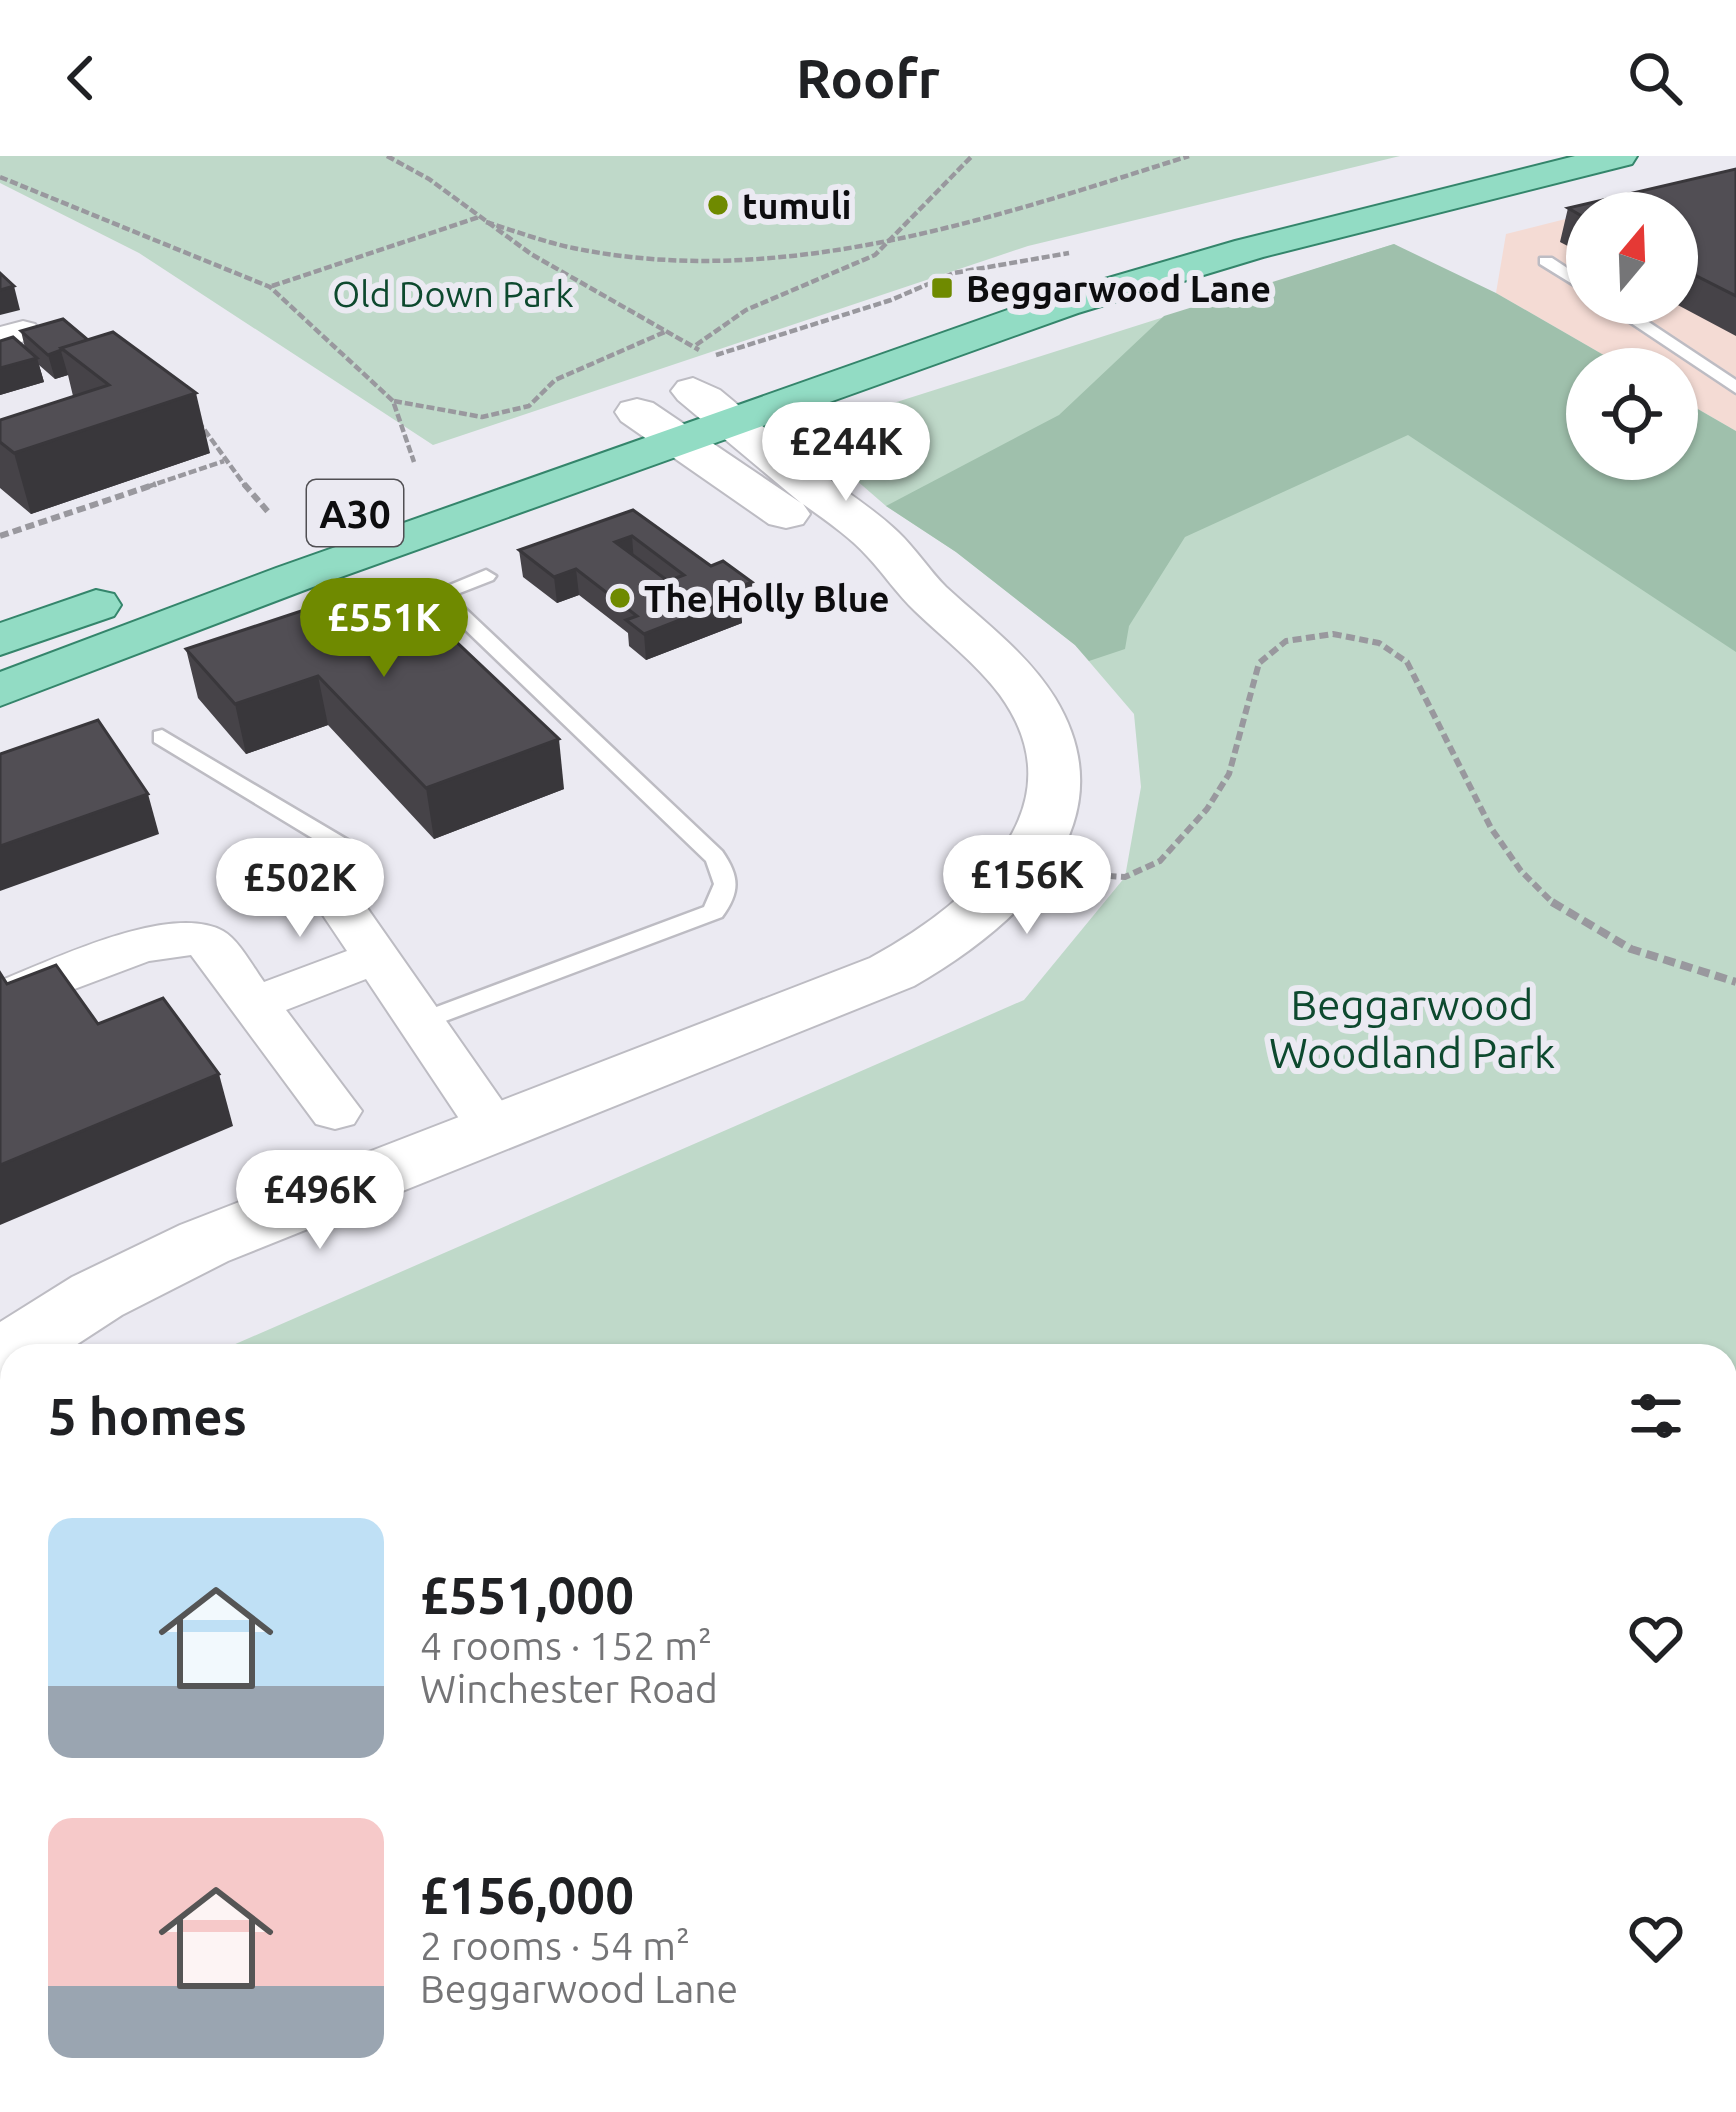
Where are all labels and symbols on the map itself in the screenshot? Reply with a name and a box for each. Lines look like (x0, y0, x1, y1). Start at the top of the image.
place label: tumuli (742, 185, 852, 226)
marker: tumuli (705, 192, 731, 218)
north arrow (1566, 192, 1698, 324)
place label: Beggarwood Lane (966, 268, 1271, 309)
park label: Old Down Park (332, 273, 574, 314)
marker: Beggarwood Lane (929, 275, 955, 301)
pin: £244K (762, 402, 930, 504)
road number: A30 (307, 480, 403, 546)
pin: £551K (300, 578, 468, 680)
place label: The Holly Blue (644, 578, 889, 619)
marker: The Holly Blue (607, 585, 633, 611)
pin: £156K (943, 835, 1111, 937)
pin: £502K (216, 838, 384, 940)
park label: Beggarwood Woodland Park (1269, 981, 1555, 1076)
pin: £496K (236, 1150, 404, 1252)

